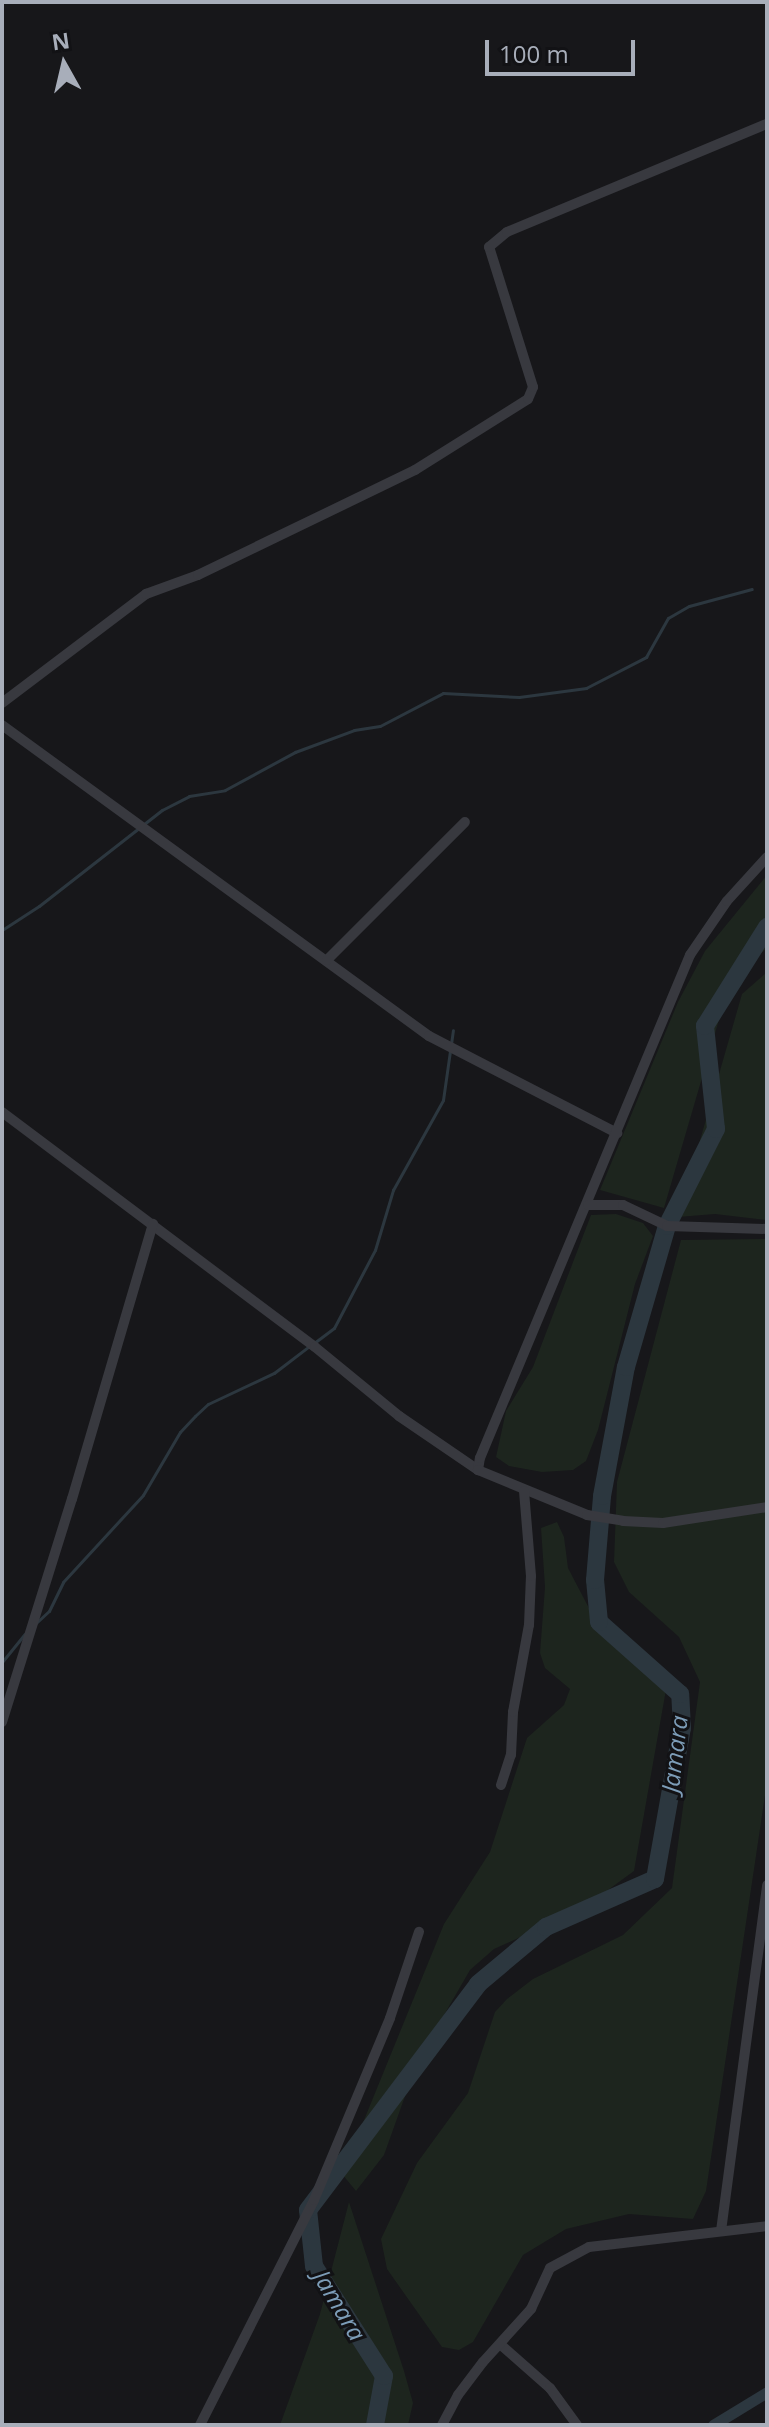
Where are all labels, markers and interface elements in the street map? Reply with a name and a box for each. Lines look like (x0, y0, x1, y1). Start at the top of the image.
north arrow (24, 24, 104, 104)
text: N (50, 24, 72, 56)
scale bar (489, 24, 639, 74)
text: 100 m (499, 37, 569, 70)
water label: Jamara (655, 1714, 693, 1794)
water label: Jamara (308, 2264, 372, 2346)

